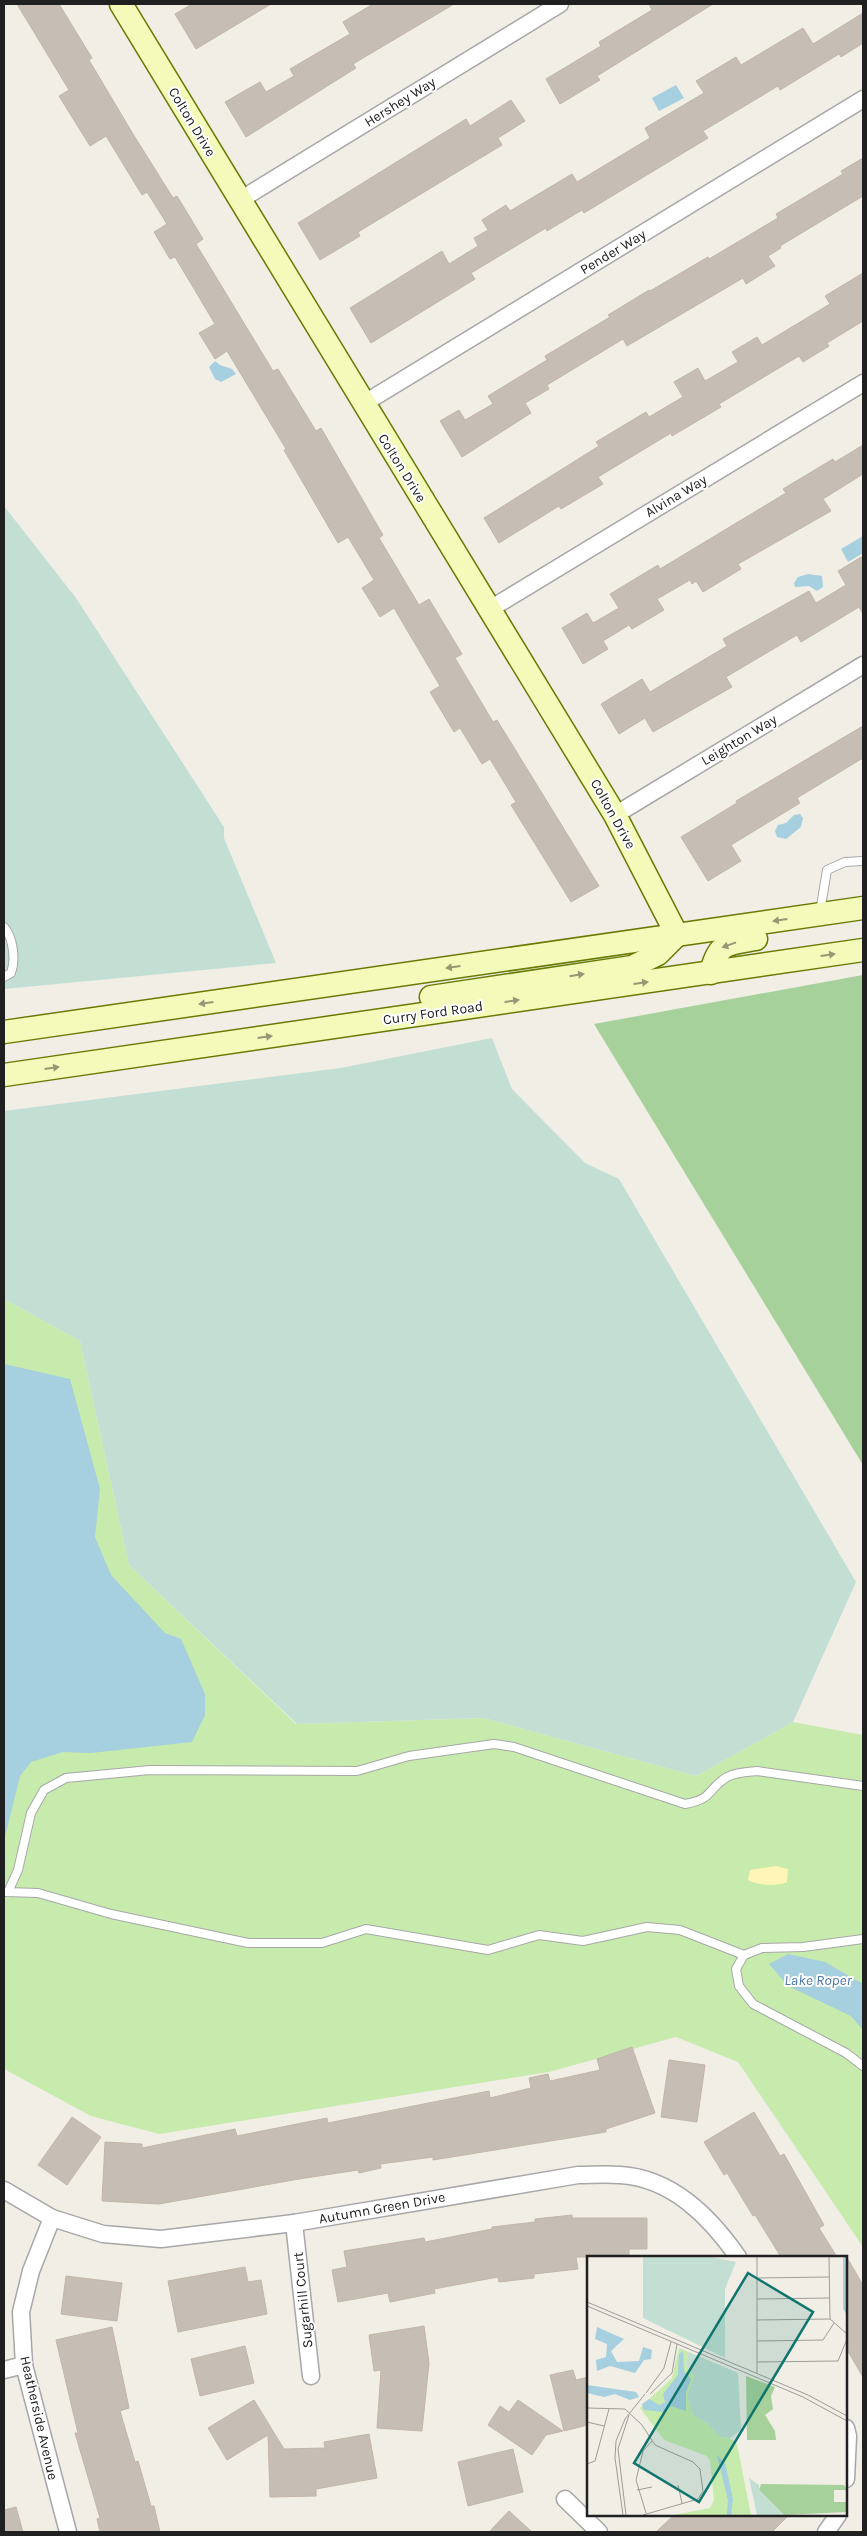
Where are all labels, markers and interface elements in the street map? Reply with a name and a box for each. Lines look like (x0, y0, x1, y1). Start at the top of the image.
street label: Hershey Way (361, 73, 439, 131)
street label: Colton Drive (165, 84, 219, 160)
street label: Pender Way (577, 226, 649, 278)
street label: Colton Drive (374, 431, 430, 505)
street label: Alvina Way (642, 471, 710, 521)
street label: Leighton Way (698, 711, 780, 769)
street label: Colton Drive (587, 776, 639, 852)
one-way arrow (772, 916, 788, 924)
one-way arrow (721, 941, 736, 949)
one-way arrow (821, 951, 837, 959)
one-way arrow (445, 964, 461, 972)
one-way arrow (569, 971, 585, 979)
one-way arrow (633, 978, 649, 986)
one-way arrow (505, 997, 521, 1005)
street label: Curry Ford Road (382, 998, 484, 1028)
one-way arrow (198, 999, 214, 1007)
one-way arrow (257, 1033, 273, 1041)
one-way arrow (44, 1064, 60, 1072)
water label: Lake Roper (784, 1971, 853, 1989)
street label: Autumn Green Drive (317, 2189, 447, 2227)
street label: Sugarhill Court (290, 2251, 316, 2349)
inset map (587, 2256, 847, 2516)
street label: Heatherside Avenue (16, 2354, 62, 2482)

